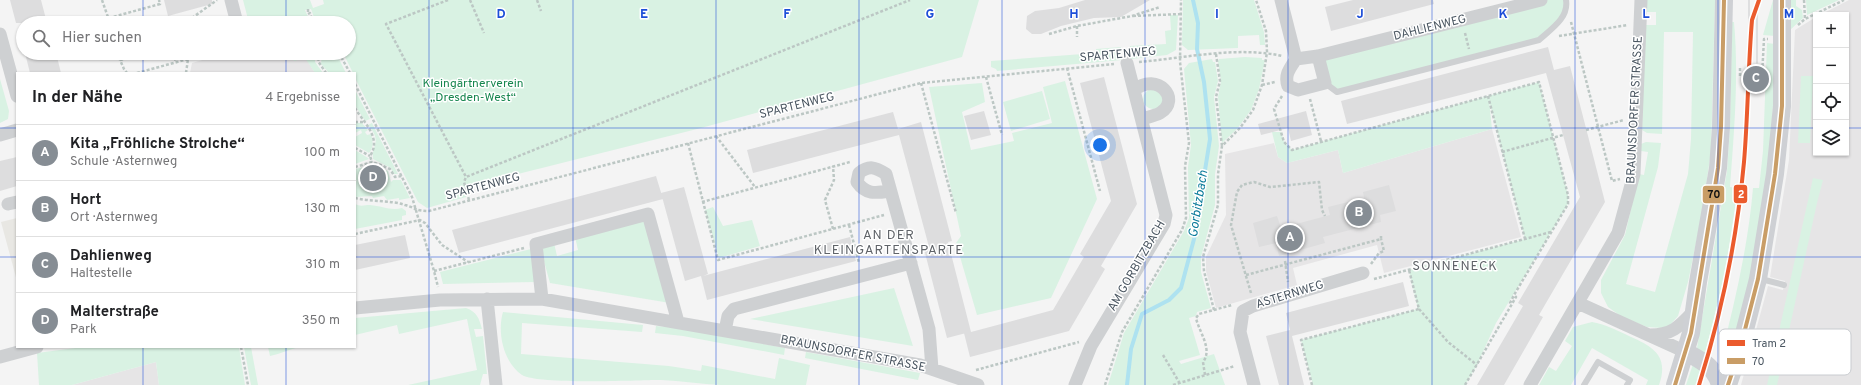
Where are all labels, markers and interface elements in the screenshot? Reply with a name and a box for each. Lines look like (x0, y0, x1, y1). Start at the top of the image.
text: D (496, 7, 506, 23)
text: E (640, 7, 648, 23)
text: F (783, 7, 791, 23)
text: G (926, 7, 935, 23)
text: H (1069, 7, 1079, 23)
text: I (1215, 7, 1219, 23)
text: J (1356, 7, 1364, 23)
text: K (1498, 7, 1508, 23)
text: L (1642, 7, 1650, 23)
text: M (1784, 7, 1794, 23)
street label: DAHLIENWEG (1392, 11, 1468, 45)
map controls (1813, 12, 1849, 156)
button: + (1813, 12, 1849, 48)
search box (16, 16, 356, 60)
icon: search (30, 27, 52, 49)
text: Hier suchen (62, 29, 142, 48)
street label: BRAUNSDORFER STRASSE (1623, 36, 1647, 184)
street label: SPARTENWEG (1079, 44, 1157, 66)
button: − (1813, 48, 1849, 84)
pin: C (1743, 64, 1769, 94)
park label: Kleingärtnerverein „Dresden-West“ (422, 76, 524, 106)
button: locate (1813, 84, 1849, 120)
text: In der Nähe (32, 87, 123, 109)
street label: SPARTENWEG (758, 89, 836, 123)
text: 4 Ergebnisse (265, 90, 340, 106)
button: layers (1813, 120, 1849, 156)
text: Kita „Fröhliche Strolche“ (70, 135, 245, 154)
your location (1090, 135, 1110, 155)
text: A (40, 145, 50, 161)
text: 100 m (304, 145, 340, 161)
text: Schule · Asternweg (70, 154, 177, 170)
pin: D (360, 163, 386, 193)
street label: SPARTENWEG (444, 169, 522, 205)
water label: Gorbitzbach (1186, 169, 1212, 239)
line badge: 2 (1733, 184, 1748, 204)
line badge: 70 (1702, 185, 1725, 204)
text: 70 (1707, 188, 1721, 202)
text: 2 (1738, 188, 1744, 202)
text: Hort (70, 191, 101, 210)
pin: B (1346, 198, 1372, 228)
text: B (41, 201, 49, 217)
text: 130 m (305, 201, 340, 217)
text: Ort · Asternweg (70, 210, 158, 226)
street label: AM GORBITZBACH (1104, 218, 1170, 314)
pin: A (1277, 223, 1303, 253)
district label: AN DER KLEINGARTENSPARTE (814, 228, 964, 259)
text: Dahlienweg (70, 247, 152, 266)
text: C (41, 257, 49, 273)
text: 310 m (305, 257, 340, 273)
district label: SONNENECK (1412, 259, 1498, 275)
text: Haltestelle (70, 266, 132, 282)
street label: ASTERNWEG (1254, 277, 1326, 313)
text: Malterstraße (70, 303, 159, 322)
text: D (40, 313, 50, 329)
text: 350 m (302, 313, 340, 329)
text: Park (70, 322, 97, 338)
legend (1719, 329, 1851, 375)
street label: BRAUNSDORFER STRASSE (779, 332, 927, 376)
text: Tram 2 (1752, 337, 1786, 351)
text: 70 (1752, 355, 1764, 369)

